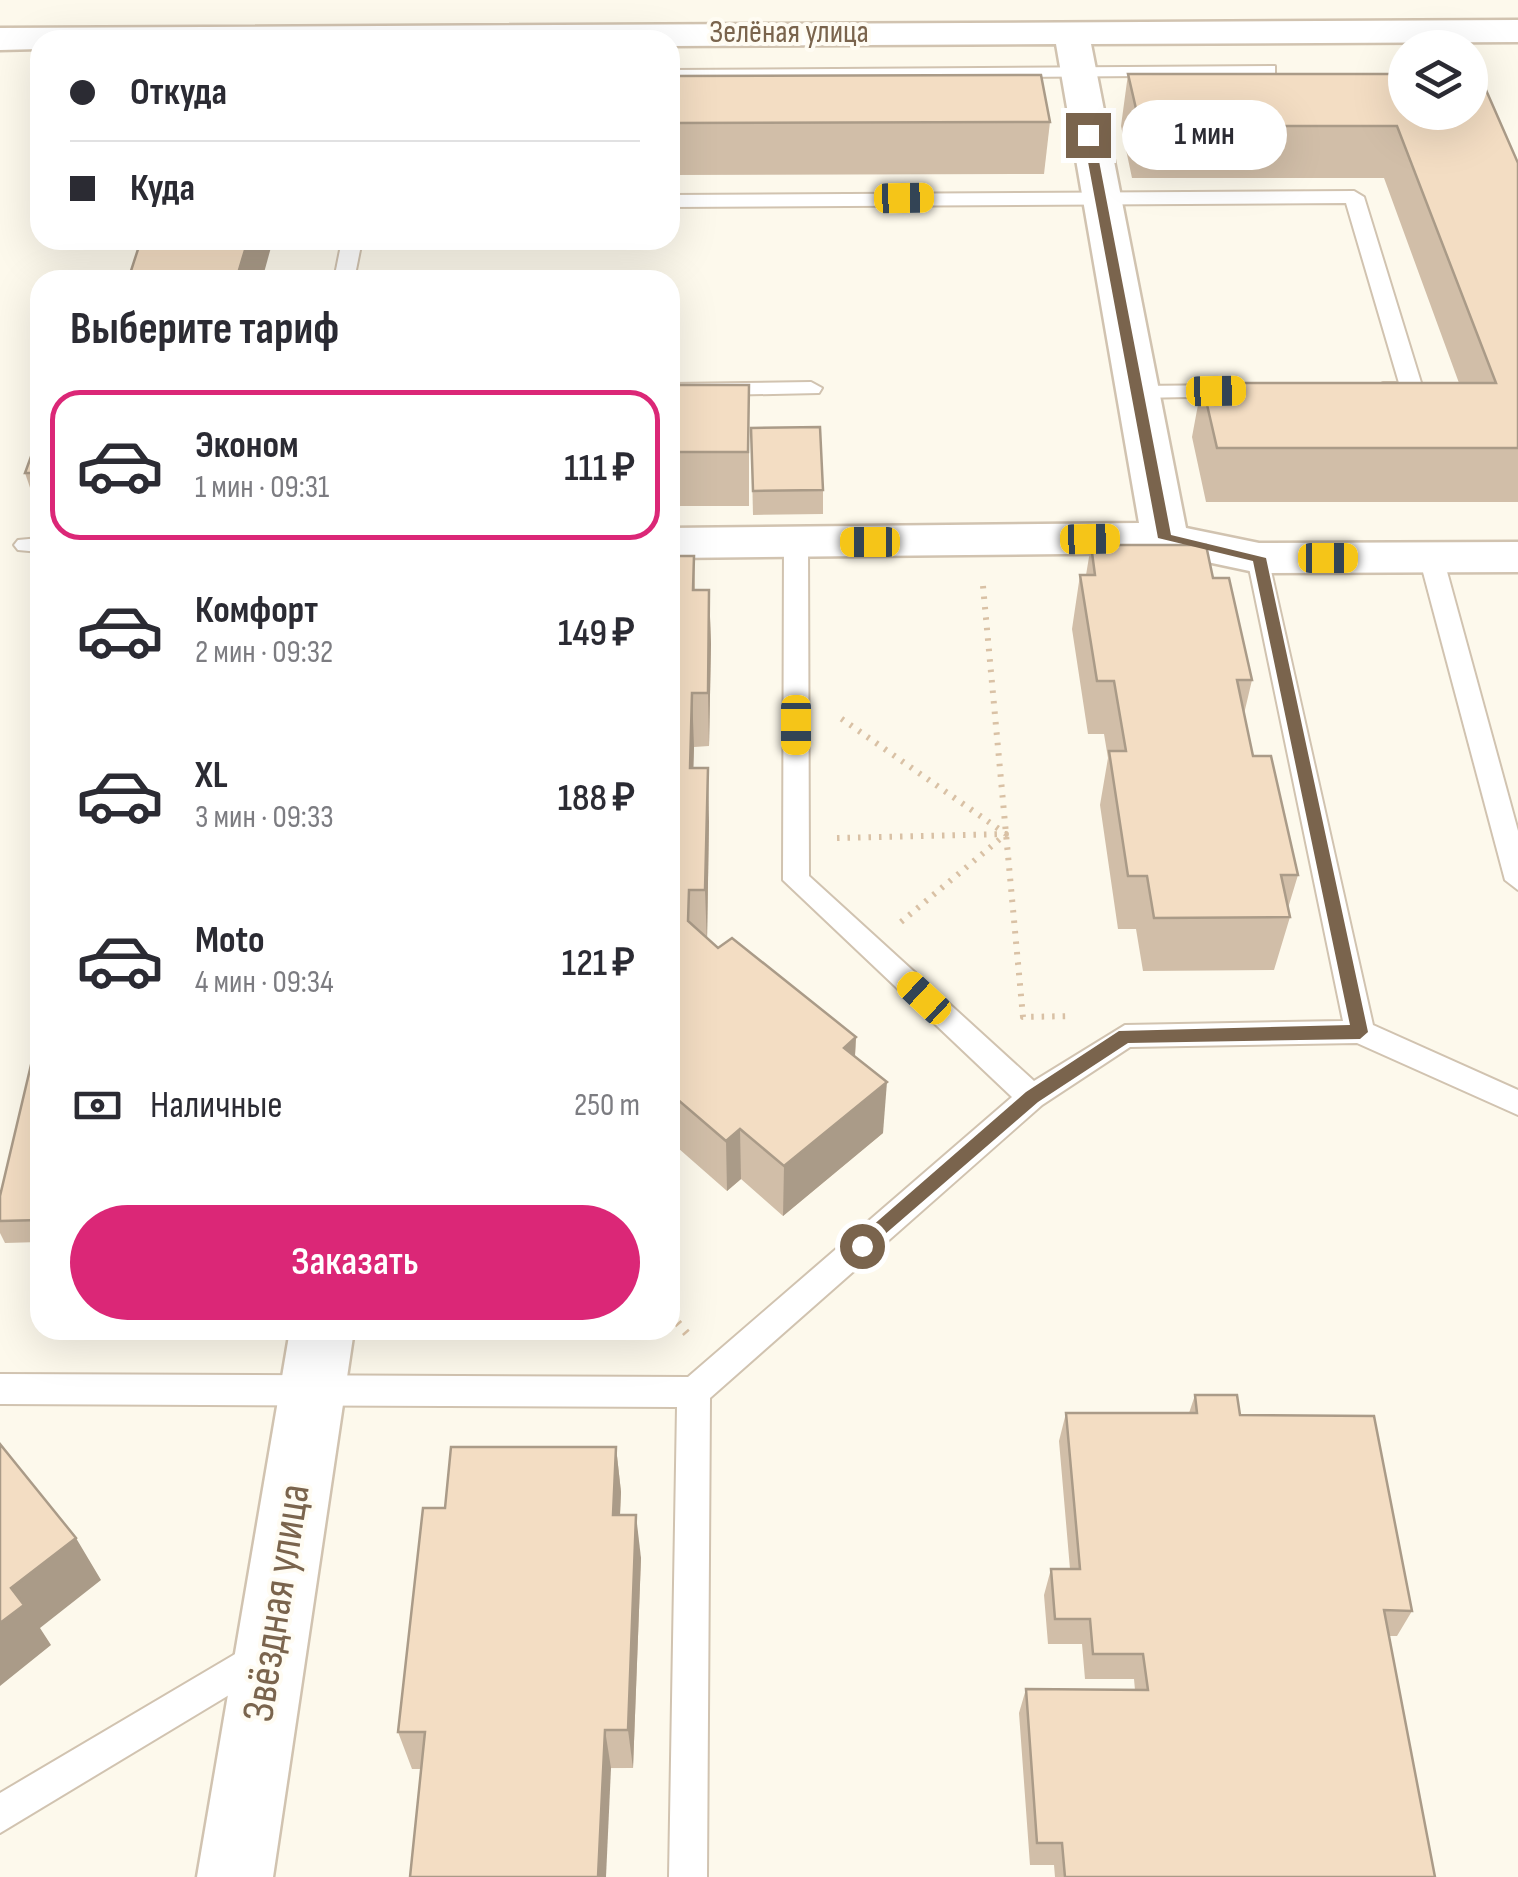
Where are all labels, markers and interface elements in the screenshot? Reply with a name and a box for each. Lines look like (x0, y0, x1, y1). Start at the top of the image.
street label: Зелёная улица (709, 13, 869, 52)
map controls (1388, 30, 1488, 130)
button: layers (1388, 30, 1488, 130)
text: Откуда (130, 70, 227, 115)
callout: 1 мин (1123, 100, 1288, 170)
route end (1066, 113, 1111, 158)
text: 1 мин (1174, 115, 1235, 154)
text: Куда (130, 166, 195, 211)
car (874, 182, 934, 214)
text: Выберите тариф (70, 302, 339, 357)
car (1186, 375, 1246, 407)
icon: car (75, 420, 165, 510)
text: Эконом (195, 423, 299, 468)
text: 111 ₽ (564, 446, 635, 491)
text: 1 мин · 09:31 (195, 468, 329, 507)
car (1060, 523, 1120, 555)
car (840, 527, 900, 557)
car (1298, 543, 1358, 573)
icon: car (75, 585, 165, 675)
text: Комфорт (195, 588, 318, 633)
text: 149 ₽ (558, 611, 635, 656)
text: 2 мин · 09:32 (195, 633, 333, 672)
car (781, 695, 811, 755)
icon: car (75, 750, 165, 840)
text: XL (195, 753, 228, 798)
text: 188 ₽ (558, 776, 635, 821)
text: 3 мин · 09:33 (195, 798, 334, 837)
icon: car (75, 915, 165, 1005)
text: Moto (195, 918, 265, 963)
text: 121 ₽ (562, 941, 635, 986)
text: 4 мин · 09:34 (195, 963, 334, 1002)
car (892, 967, 956, 1029)
icon: cash (70, 1078, 125, 1133)
text: Наличные (150, 1083, 283, 1128)
text: 250 m (574, 1086, 640, 1125)
button: Заказать (70, 1205, 640, 1320)
route start (840, 1224, 885, 1269)
street label: Звёздная улица (231, 1480, 323, 1726)

